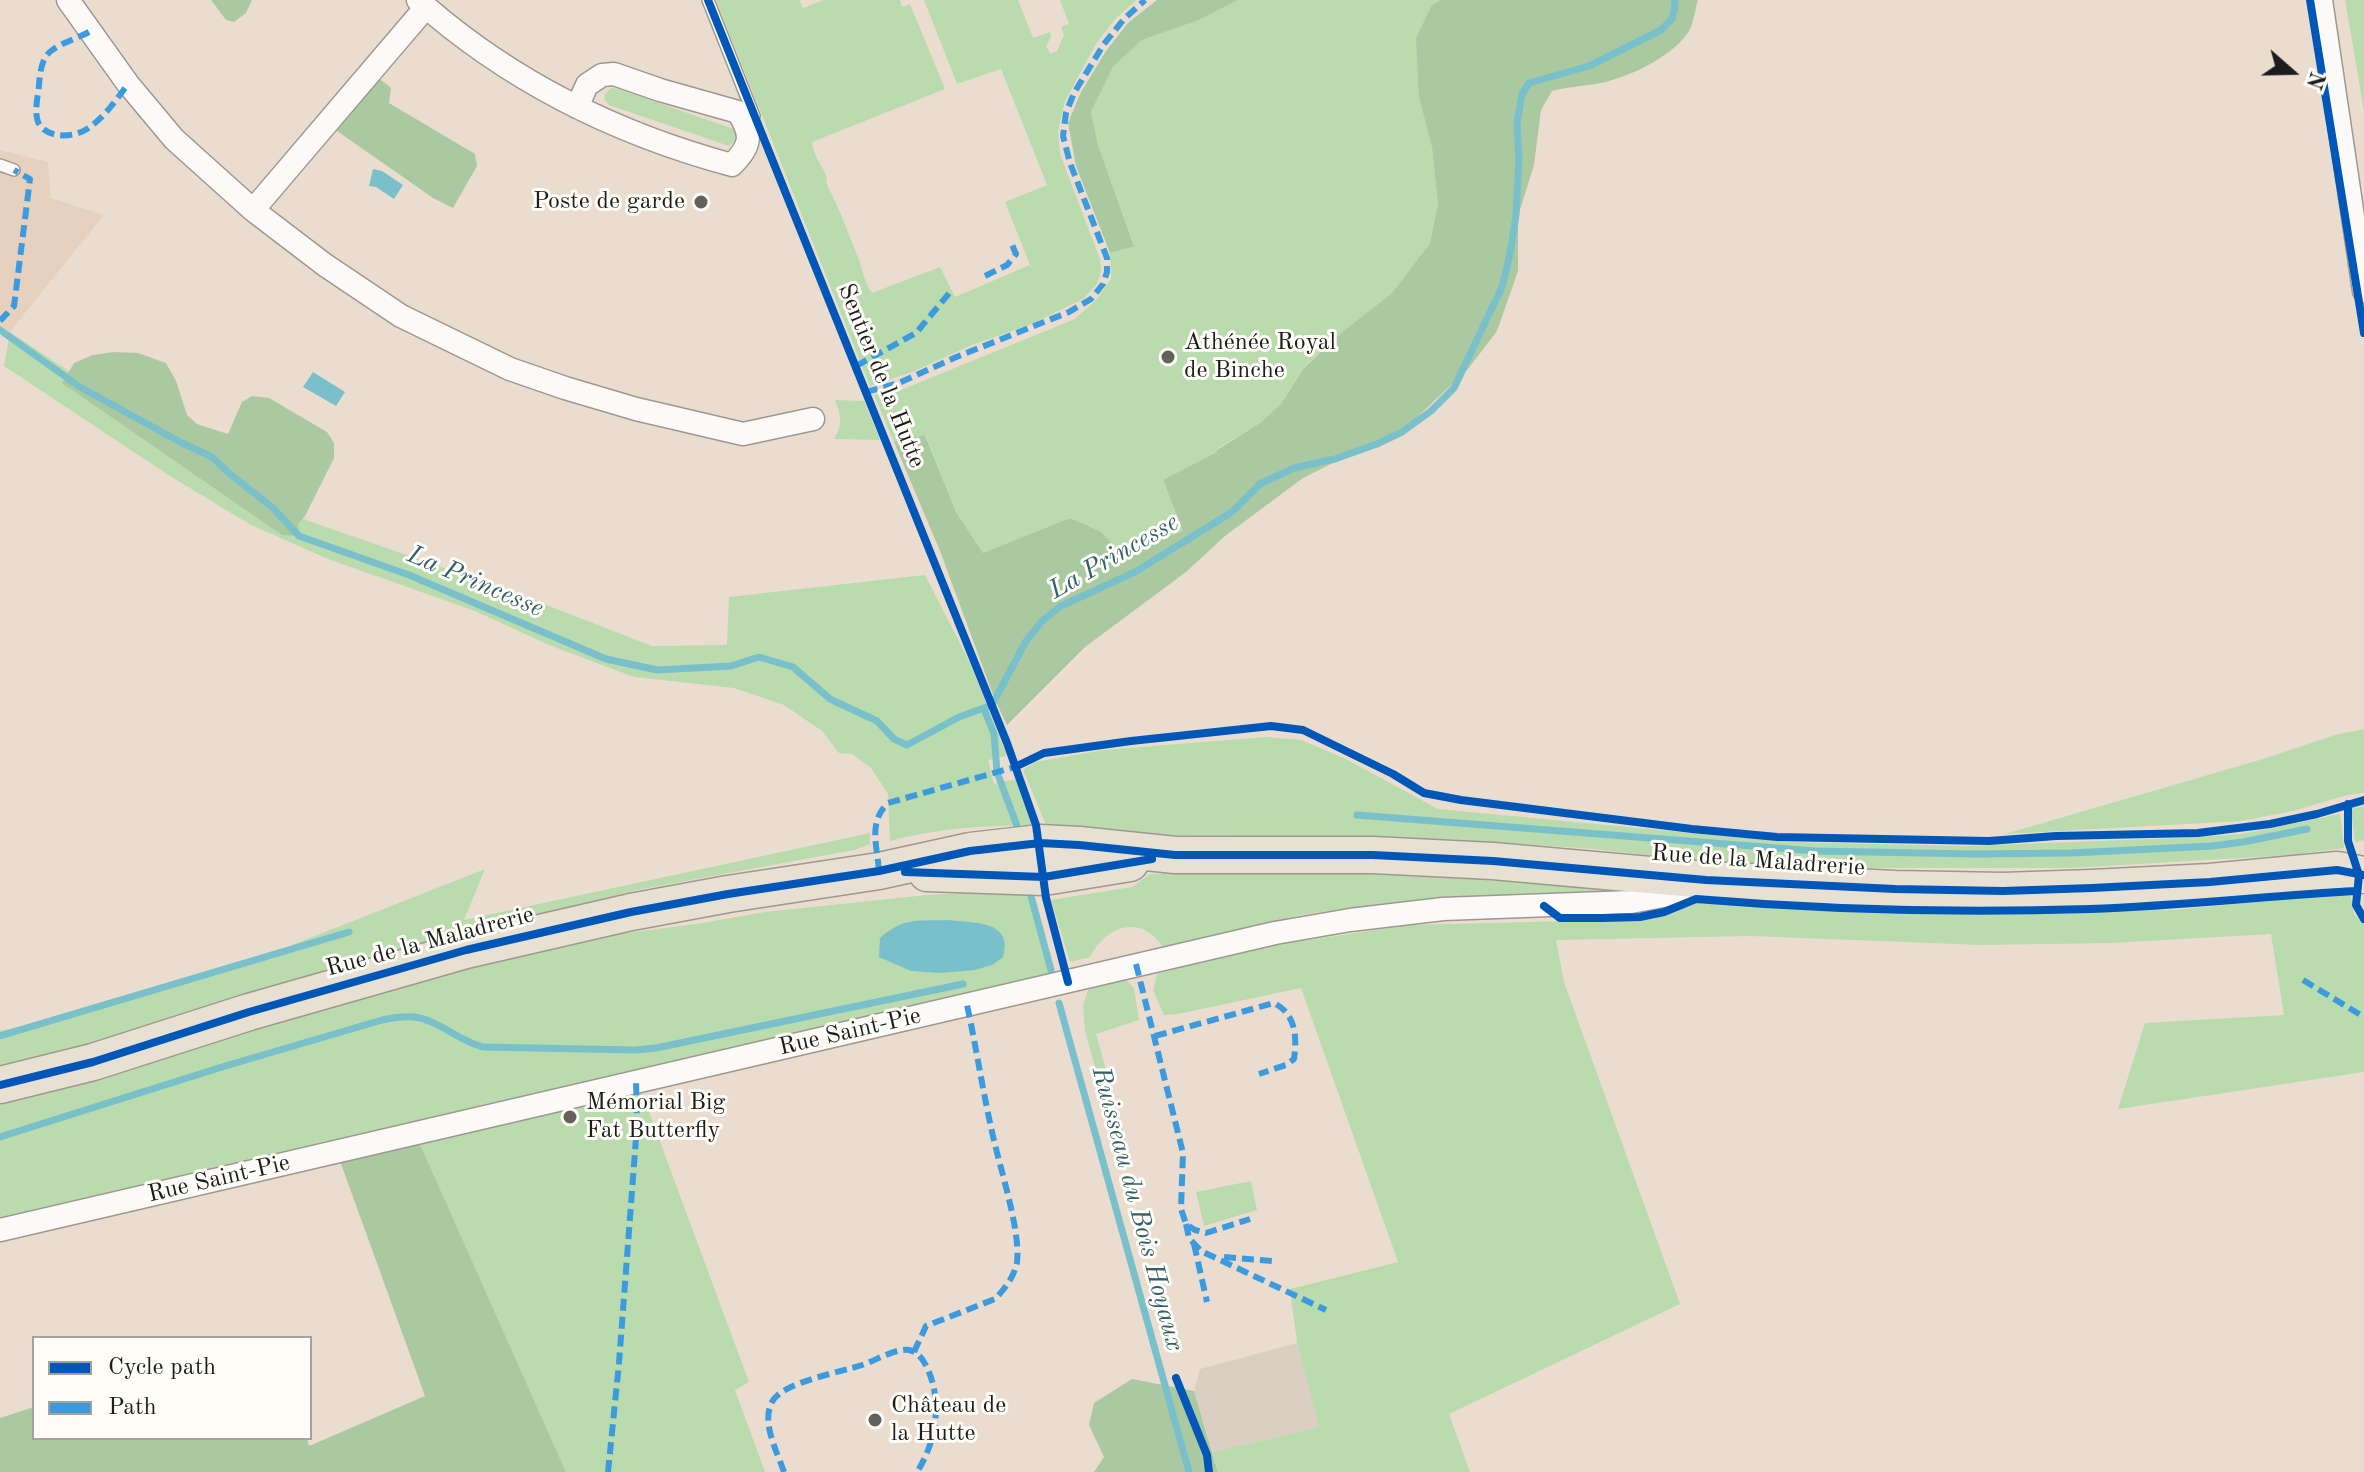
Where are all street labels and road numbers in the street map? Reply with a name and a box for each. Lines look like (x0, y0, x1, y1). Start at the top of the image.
street label: Sentier de la Hutte (831, 280, 931, 472)
street label: Rue de la Maladrerie (1650, 839, 1866, 883)
street label: Rue de la Maladrerie (323, 900, 537, 984)
street label: Rue Saint-Pie (776, 1002, 924, 1062)
street label: Rue Saint-Pie (145, 1149, 293, 1209)

